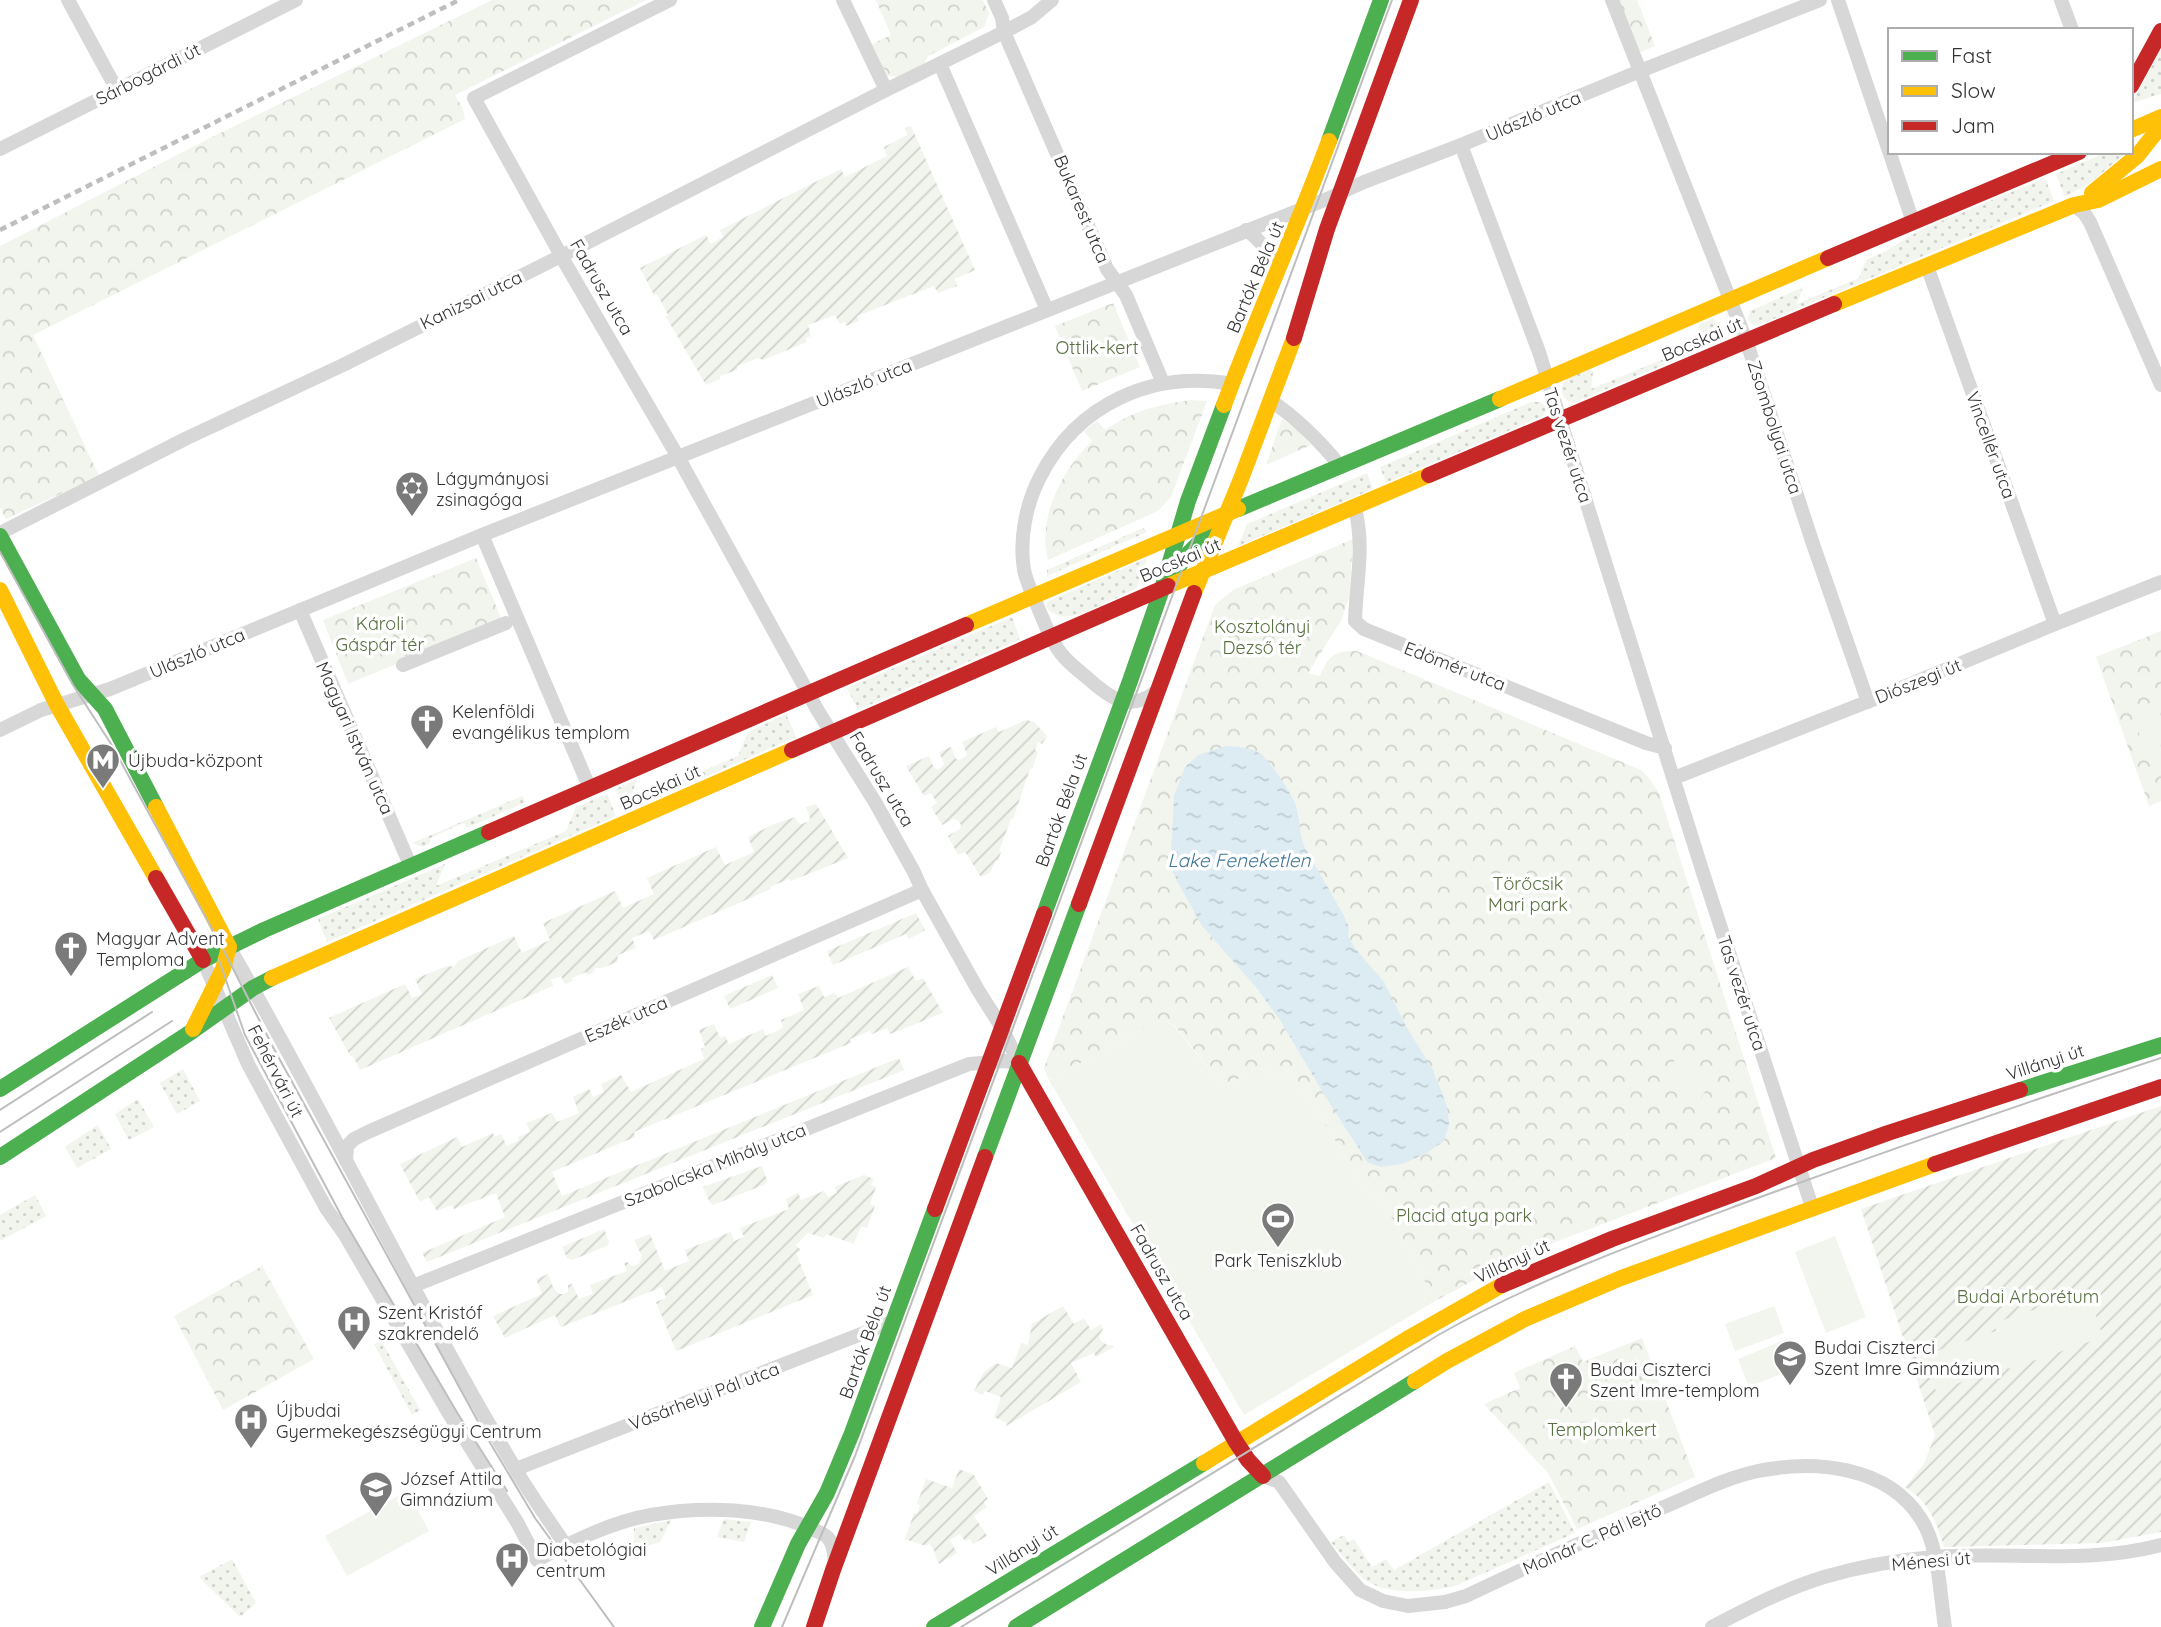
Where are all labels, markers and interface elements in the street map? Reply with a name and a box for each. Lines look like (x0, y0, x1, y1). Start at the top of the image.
legend (1888, 28, 2133, 154)
street label: Sárbogárdi út (92, 38, 204, 110)
text: Fast (1951, 42, 1992, 68)
text: Slow (1951, 77, 1996, 103)
street label: Ulászló utca (1482, 86, 1584, 146)
text: Jam (1951, 112, 1995, 138)
street label: Bukarest utca (1049, 152, 1115, 266)
street label: Bartók Béla út (1221, 218, 1289, 336)
street label: Fadrusz utca (565, 235, 639, 339)
street label: Kanizsai utca (416, 265, 526, 335)
street label: Bocskai út (1658, 312, 1746, 366)
park label: Ottlik-kert (1055, 336, 1139, 359)
street label: Ulászló utca (813, 353, 915, 413)
street label: Zsombolyai utca (1743, 357, 1807, 497)
street label: Tas vezér utca (1539, 384, 1597, 506)
street label: Vincellér utca (1961, 388, 2021, 502)
place label: Lágymányosi zsinagóga (436, 467, 549, 511)
synagogue icon: Lágymányosi zsinagóga (393, 469, 431, 518)
street label: Bocskai út (1136, 533, 1224, 587)
park label: Károli Gáspár tér (336, 612, 425, 656)
park label: Kosztolányi Dezső tér (1214, 615, 1310, 659)
street label: Ulászló utca (146, 623, 248, 683)
street label: Edömér utca (1401, 636, 1509, 696)
street label: Diószegi út (1872, 653, 1964, 709)
street label: Magyari István utca (311, 658, 399, 818)
place label: Kelenföldi evangélikus templom (452, 700, 630, 744)
church icon: Kelenföldi evangélikus templom (408, 702, 446, 751)
street label: Fadrusz utca (845, 727, 919, 831)
metro station icon: Újbuda-központ (84, 741, 122, 790)
place label: Újbuda-központ (128, 749, 263, 772)
street label: Bartók Béla út (1030, 750, 1092, 870)
street label: Bocskai út (616, 759, 704, 815)
water label: Lake Feneketlen (1167, 848, 1312, 872)
park label: Törőcsik Mari park (1488, 872, 1568, 916)
place label: Magyar Advent Temploma (96, 927, 225, 971)
church icon: Magyar Advent Temploma (52, 929, 90, 978)
street label: Tas vezér utca (1713, 932, 1771, 1054)
street label: Eszék utca (581, 991, 671, 1047)
street label: Fehérvári út (243, 1021, 309, 1121)
street label: Villányi út (2003, 1039, 2087, 1085)
street label: Szabolcska Mihály utca (621, 1118, 809, 1212)
sports icon: Park Teniszklub (1259, 1200, 1297, 1249)
park label: Placid atya park (1396, 1204, 1532, 1227)
street label: Fadrusz utca (1125, 1220, 1199, 1324)
street label: Villányi út (1471, 1234, 1553, 1288)
place label: Park Teniszklub (1214, 1249, 1342, 1272)
street label: Bartók Béla út (834, 1282, 896, 1402)
park label: Budai Arborétum (1957, 1285, 2099, 1308)
place label: Szent Kristóf szakrendelő (378, 1301, 483, 1345)
hospital icon: Szent Kristóf szakrendelő (335, 1303, 373, 1352)
place label: Budai Ciszterci Szent Imre Gimnázium (1814, 1336, 2000, 1380)
school or university icon: Budai Ciszterci Szent Imre Gimnázium (1771, 1338, 1809, 1387)
street label: Vásárhelyi Pál utca (625, 1357, 783, 1435)
place label: Budai Ciszterci Szent Imre-templom (1590, 1358, 1760, 1402)
church icon: Budai Ciszterci Szent Imre-templom (1547, 1360, 1585, 1409)
place label: Újbudai Gyermekegészségügyi Centrum (276, 1399, 542, 1443)
hospital icon: Újbudai Gyermekegészségügyi Centrum (232, 1401, 270, 1450)
park label: Templomkert (1547, 1418, 1657, 1441)
place label: József Attila Gimnázium (400, 1467, 502, 1511)
school or university icon: József Attila Gimnázium (357, 1469, 395, 1518)
street label: Molnár C. Pál lejtő (1519, 1498, 1665, 1580)
street label: Villányi út (982, 1519, 1062, 1581)
place label: Diabetológiai centrum (536, 1538, 647, 1582)
hospital icon: Diabetológiai centrum (493, 1540, 531, 1589)
street label: Ménesi út (1891, 1546, 1971, 1576)

